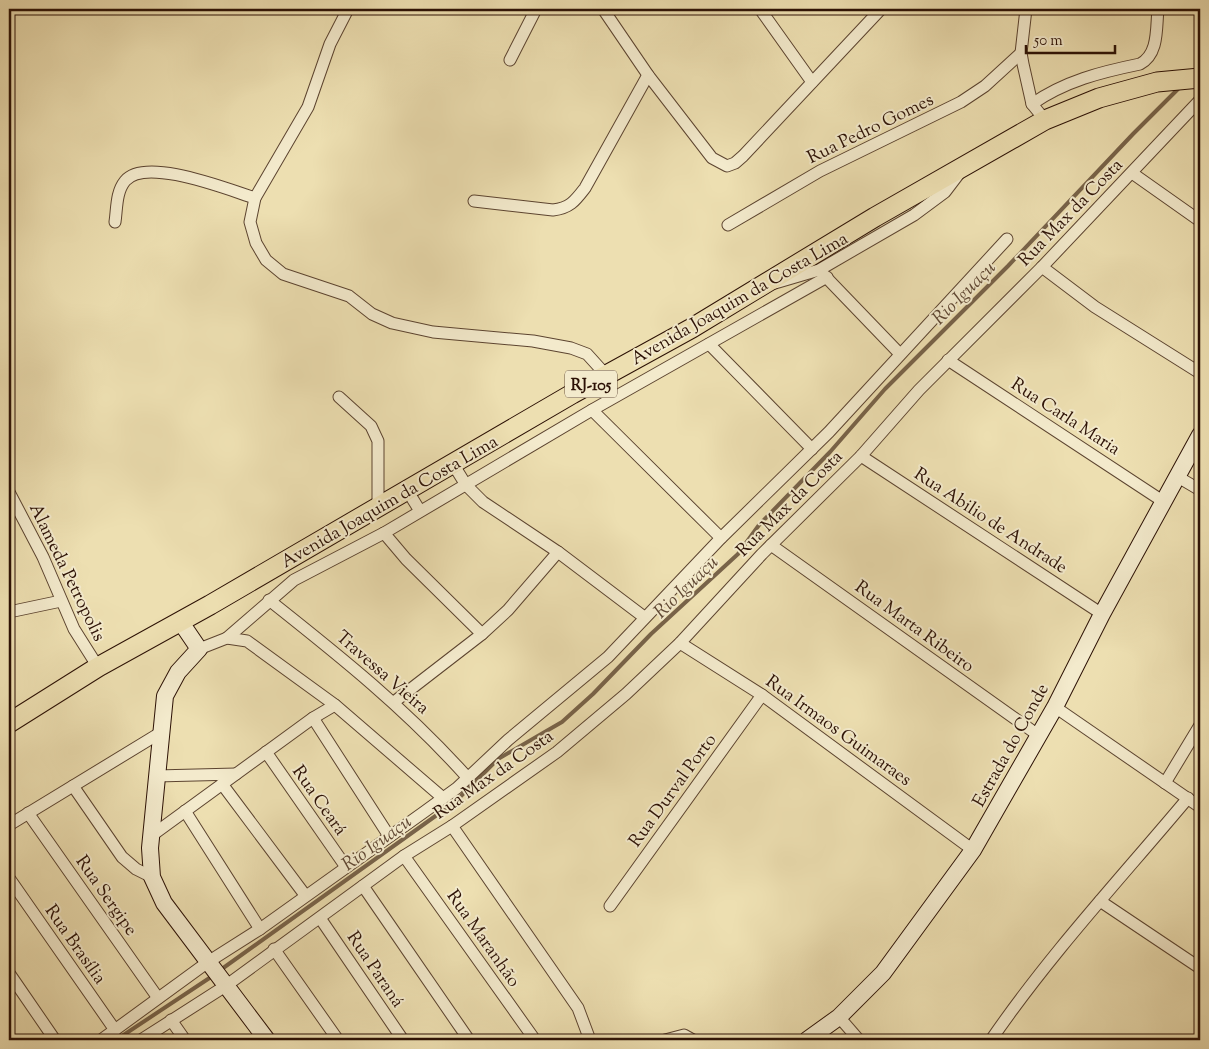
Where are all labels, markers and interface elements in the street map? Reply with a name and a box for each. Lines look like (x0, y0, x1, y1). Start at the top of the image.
scale bar (1026, 22, 1115, 54)
text: 50 m (1033, 31, 1063, 52)
street label: Rua Pedro Gomes (803, 88, 939, 172)
street label: Rua Max da Costa (1013, 154, 1130, 273)
street label: Avenida Joaquim da Costa Lima (627, 227, 853, 373)
water label: Rio Iguaçu (927, 256, 1003, 332)
road number: RJ-105 (565, 370, 617, 398)
street label: Rua Carla Maria (1005, 373, 1125, 463)
street label: Avenida Joaquim da Costa Lima (277, 430, 503, 576)
street label: Rua Max da Costa (731, 445, 850, 564)
street label: Rua Abilio de Andrade (908, 462, 1072, 581)
street label: Alameda Petropolis (22, 500, 111, 646)
water label: Rio Iguaçu (648, 550, 725, 625)
street label: Rua Marta Ribeiro (849, 575, 979, 680)
street label: Travessa Vieira (329, 626, 434, 721)
street label: Rua Irmaos Guimaraes (760, 670, 916, 793)
street label: Estrada do Conde (967, 680, 1056, 812)
street label: Rua Max da Costa (429, 725, 559, 827)
street label: Rua Durval Porto (623, 729, 724, 853)
street label: Rua Ceará (285, 761, 352, 842)
water label: Rio Iguaçu (337, 809, 418, 879)
street label: Rua Sergipe (68, 851, 143, 942)
street label: Rua Maranhão (439, 885, 526, 993)
street label: Rua Brasília (37, 900, 111, 990)
street label: Rua Paraná (339, 927, 409, 1013)

